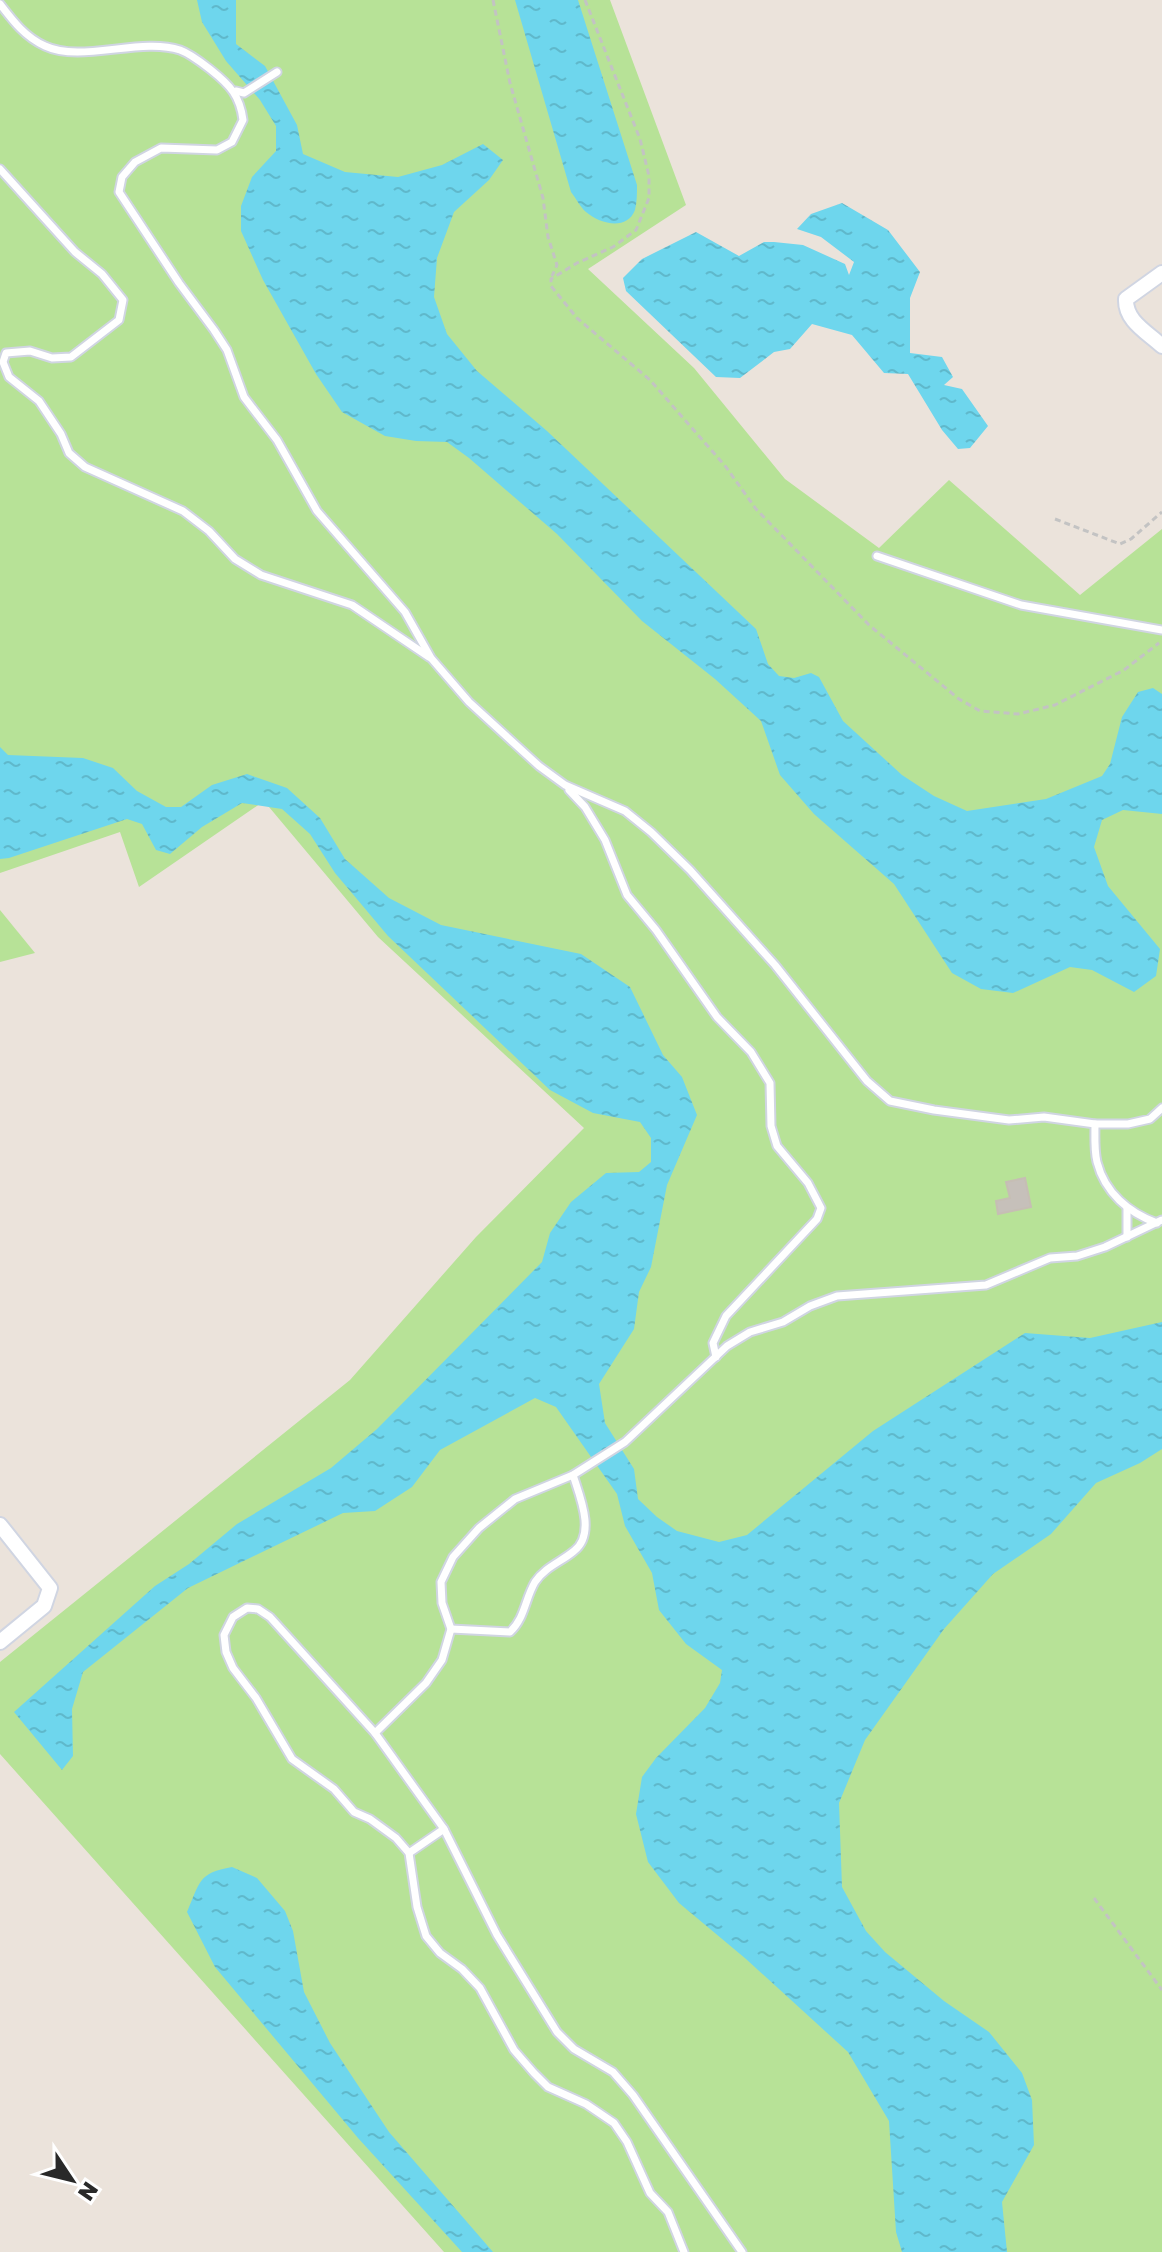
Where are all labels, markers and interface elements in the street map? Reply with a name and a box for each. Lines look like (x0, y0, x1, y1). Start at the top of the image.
north arrow (32, 2140, 112, 2220)
text: N (73, 2177, 105, 2206)

